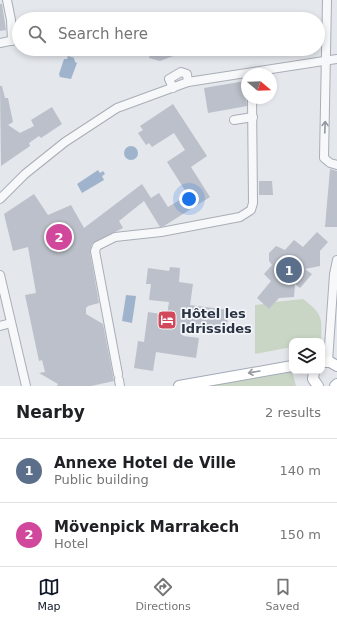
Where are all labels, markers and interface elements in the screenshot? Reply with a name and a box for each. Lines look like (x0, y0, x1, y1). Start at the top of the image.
search box (12, 12, 325, 56)
icon: search (26, 23, 48, 45)
text: Search here (58, 25, 148, 43)
north arrow (241, 68, 277, 104)
one-way arrow (321, 121, 328, 134)
your location (179, 189, 199, 209)
pin: 2 (46, 222, 72, 252)
pin: 1 (276, 255, 302, 285)
place label: Hôtel les Idrissides (181, 306, 252, 336)
hotel icon: Hôtel les Idrissides (156, 309, 178, 331)
map controls (289, 338, 325, 374)
button: layers (289, 338, 325, 374)
one-way arrow (247, 369, 260, 377)
text: Nearby (16, 402, 85, 422)
text: 2 results (265, 405, 321, 420)
text: Annexe Hotel de Ville (54, 454, 236, 472)
text: 1 (24, 463, 34, 478)
text: 140 m (279, 463, 321, 478)
text: Public building (54, 472, 149, 487)
text: Mövenpick Marrakech (54, 518, 239, 536)
text: 2 (24, 527, 34, 542)
text: 150 m (279, 527, 321, 542)
text: Hotel (54, 536, 88, 551)
tab: Map (37, 576, 61, 613)
tab: Directions (135, 576, 191, 613)
tab: Saved (266, 576, 300, 613)

